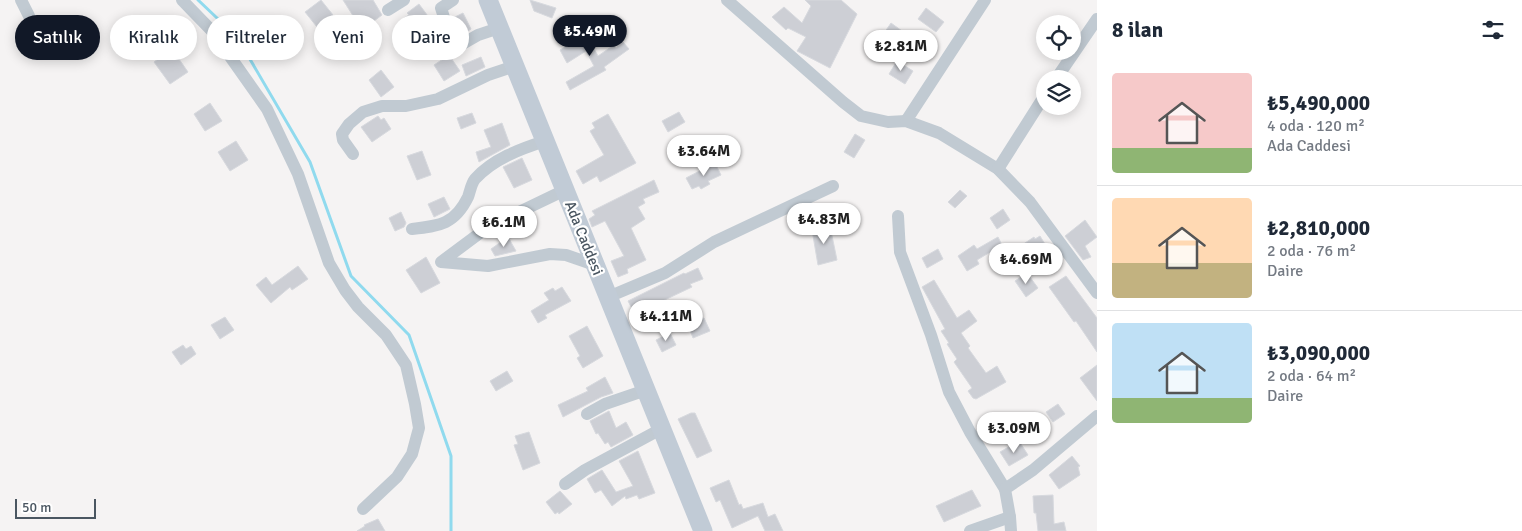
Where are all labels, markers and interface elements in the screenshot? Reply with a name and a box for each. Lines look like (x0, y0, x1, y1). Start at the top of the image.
chip: Satılık (15, 15, 100, 60)
chip: Kiralık (110, 15, 197, 60)
chip: Filtreler (207, 15, 304, 60)
chip: Yeni (314, 15, 382, 60)
chip: Daire (392, 15, 469, 60)
pin: ₺5.49M (549, 15, 631, 57)
map controls (1036, 15, 1081, 115)
button: locate (1036, 15, 1081, 60)
icon: filters (1479, 16, 1507, 44)
text: 8 ilan (1112, 17, 1163, 43)
text: ₺5.49M (564, 21, 616, 41)
pin: ₺2.81M (860, 30, 942, 72)
text: ₺2.81M (875, 36, 927, 56)
button: layers (1036, 70, 1081, 115)
text: ₺5,490,000 (1267, 90, 1370, 116)
icon: home (1152, 93, 1212, 153)
text: 4 oda · 120 m² (1267, 116, 1365, 136)
pin: ₺3.64M (663, 134, 745, 177)
text: Ada Caddesi (1267, 136, 1351, 156)
text: ₺3.64M (678, 141, 730, 161)
street label: Ada Caddesi (561, 198, 607, 278)
pin: ₺4.83M (783, 202, 865, 245)
pin: ₺6.1M (469, 206, 539, 248)
text: ₺4.83M (798, 209, 850, 229)
text: ₺6.1M (482, 212, 526, 232)
text: ₺2,810,000 (1267, 215, 1370, 241)
icon: home (1152, 218, 1212, 278)
text: 2 oda · 76 m² (1267, 241, 1356, 261)
pin: ₺4.69M (985, 242, 1067, 285)
text: ₺4.69M (1000, 249, 1052, 269)
text: Daire (1267, 261, 1303, 281)
pin: ₺4.11M (625, 300, 707, 342)
text: ₺4.11M (640, 306, 692, 326)
text: ₺3,090,000 (1267, 340, 1370, 366)
icon: home (1152, 343, 1212, 403)
text: 2 oda · 64 m² (1267, 366, 1356, 386)
text: Daire (1267, 386, 1303, 406)
pin: ₺3.09M (973, 412, 1055, 454)
text: ₺3.09M (988, 418, 1040, 438)
scale bar (15, 496, 96, 519)
text: 50 m (22, 499, 51, 516)

